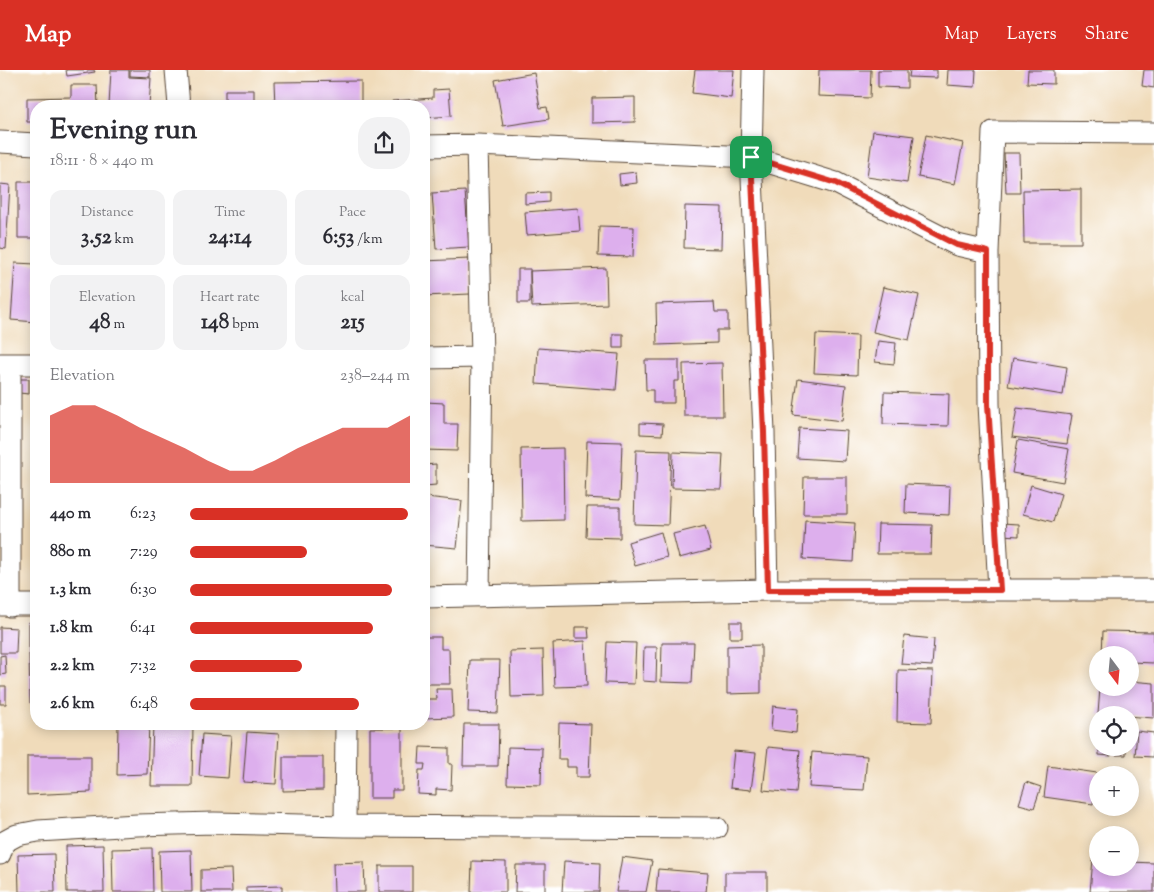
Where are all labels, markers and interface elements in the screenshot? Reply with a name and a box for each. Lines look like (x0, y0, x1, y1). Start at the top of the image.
text: Map (25, 18, 71, 52)
text: Map (944, 22, 979, 48)
text: Layers (1007, 22, 1057, 48)
text: Share (1085, 22, 1129, 48)
text: Evening run (50, 111, 197, 151)
button: share (358, 117, 410, 169)
pin (730, 136, 772, 178)
icon: arrive (737, 143, 765, 171)
text: 18:11 · 8 × 440 m (50, 150, 154, 173)
text: Distance (81, 203, 134, 223)
text: Time (214, 203, 246, 223)
text: Pace (339, 203, 366, 223)
text: 3.52 (81, 223, 112, 253)
text: 24:14 (208, 223, 252, 253)
text: 6:53 (323, 223, 354, 253)
text: km (112, 230, 134, 250)
text: /km (354, 230, 382, 250)
text: Elevation (79, 288, 136, 308)
text: Heart rate (200, 288, 260, 308)
text: kcal (341, 288, 365, 308)
text: 48 (90, 308, 111, 338)
text: 148 (201, 308, 229, 338)
text: 215 (341, 308, 365, 338)
text: m (111, 315, 125, 335)
text: bpm (229, 315, 259, 335)
text: Elevation (50, 365, 115, 388)
text: 238–244 m (340, 365, 410, 388)
text: 440 m (50, 503, 91, 526)
text: 6:23 (130, 503, 156, 526)
text: 880 m (50, 541, 91, 564)
text: 7:29 (130, 541, 157, 564)
text: 1.3 km (50, 579, 91, 602)
text: 6:30 (130, 579, 157, 602)
text: 1.8 km (50, 617, 93, 640)
text: 6:41 (130, 617, 155, 640)
north arrow (1089, 646, 1139, 696)
map controls (1089, 646, 1139, 876)
text: 2.2 km (50, 655, 94, 678)
text: 7:32 (130, 655, 156, 678)
text: 2.6 km (50, 693, 95, 716)
text: 6:48 (130, 693, 158, 716)
button: locate (1089, 706, 1139, 756)
button: + (1089, 766, 1139, 816)
button: − (1089, 826, 1139, 876)

